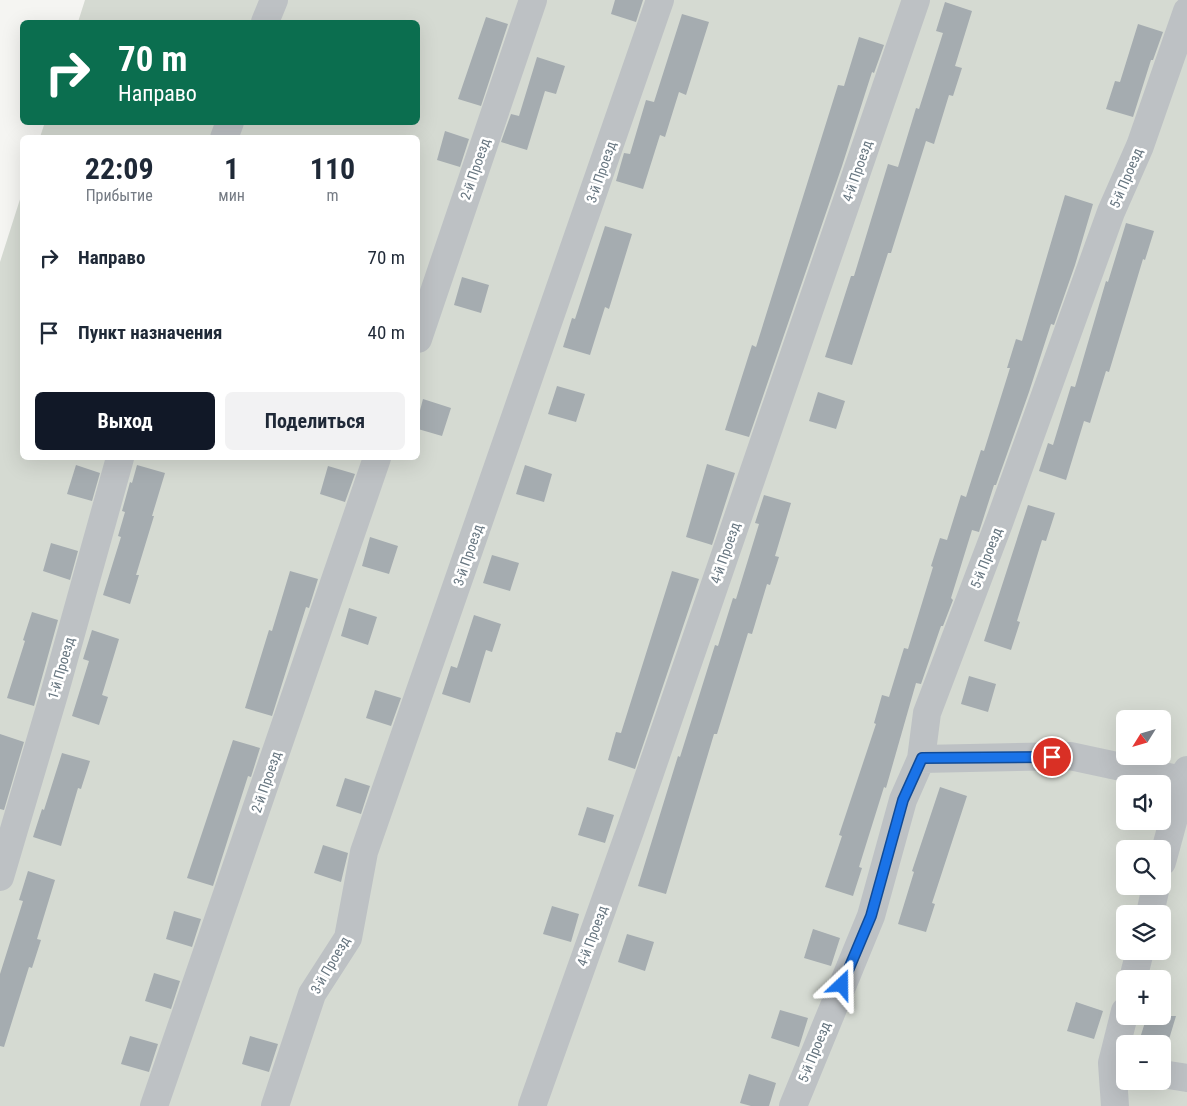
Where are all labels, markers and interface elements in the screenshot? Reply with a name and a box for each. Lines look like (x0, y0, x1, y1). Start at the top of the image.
text: 70 m (118, 39, 187, 80)
icon: right (35, 40, 100, 105)
text: Направо (118, 81, 197, 106)
street label: 2-й Проезд (457, 136, 493, 202)
street label: 4-й Проезд (839, 138, 875, 204)
street label: 3-й Проезд (583, 139, 619, 205)
street label: 5-й Проезд (1106, 145, 1146, 210)
text: 22:09 (85, 151, 154, 186)
text: 1 (224, 151, 239, 186)
text: 110 (310, 151, 355, 186)
text: Прибытие (86, 186, 153, 205)
text: мин (218, 186, 245, 205)
text: m (326, 186, 339, 205)
icon: right (35, 244, 63, 272)
text: Направо (78, 246, 145, 269)
text: 70 m (368, 246, 405, 269)
icon: arrive (35, 319, 63, 347)
text: Пункт назначения (78, 321, 222, 344)
text: 40 m (368, 321, 405, 344)
button: Выход (35, 392, 215, 450)
button: Поделиться (225, 392, 405, 450)
street label: 4-й Проезд (707, 520, 743, 586)
street label: 3-й Проезд (450, 522, 486, 588)
street label: 5-й Проезд (967, 525, 1005, 591)
street label: 1-й Проезд (45, 635, 78, 701)
north arrow (1116, 710, 1171, 765)
map controls (1116, 710, 1171, 1090)
pin (1031, 736, 1073, 778)
icon: arrive (1038, 743, 1066, 771)
street label: 2-й Проезд (248, 749, 284, 815)
button: sound (1116, 775, 1171, 830)
button: search (1116, 840, 1171, 895)
street label: 4-й Проезд (574, 903, 611, 969)
button: layers (1116, 905, 1171, 960)
street label: 3-й Проезд (307, 933, 353, 997)
position arrow (815, 958, 867, 1010)
button: + (1116, 970, 1171, 1025)
street label: 5-й Проезд (795, 1019, 834, 1085)
button: − (1116, 1035, 1171, 1090)

